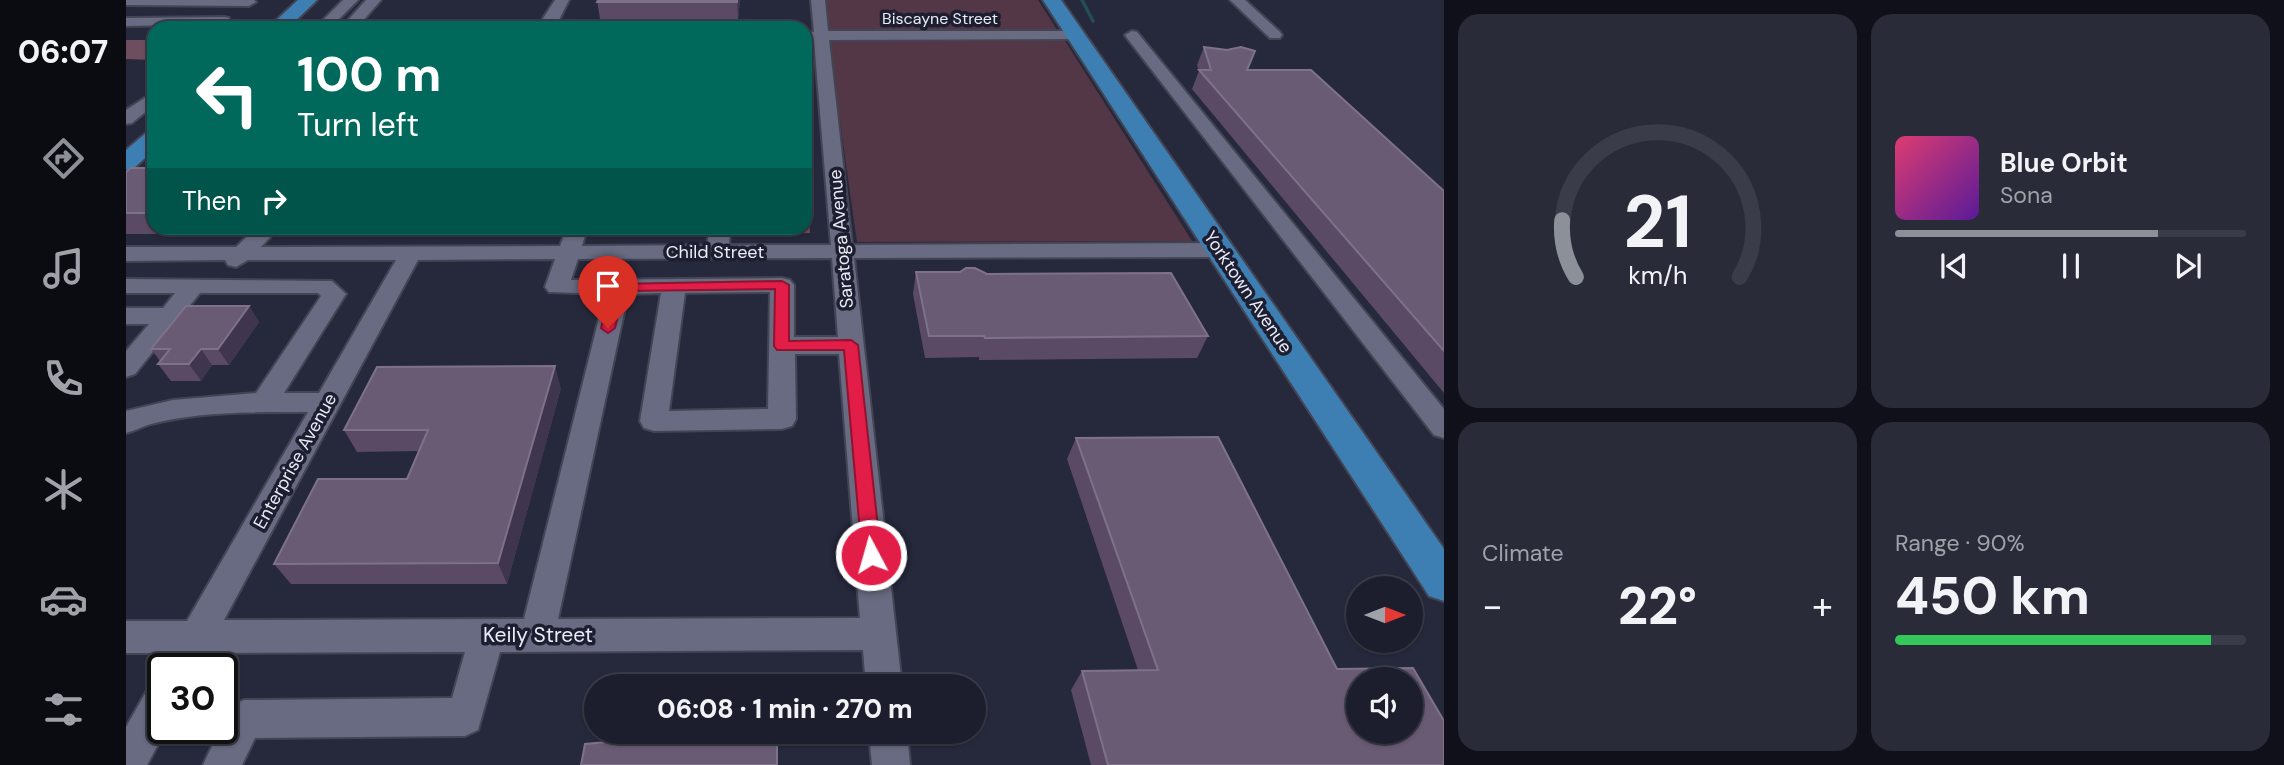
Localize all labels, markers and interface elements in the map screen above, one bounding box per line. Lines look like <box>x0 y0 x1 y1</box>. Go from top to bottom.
street label: Biscayne Street <box>882 8 998 29</box>
text: 06:07 <box>18 31 108 73</box>
text: 100 m <box>297 42 441 106</box>
icon: left <box>182 49 273 140</box>
text: Turn left <box>297 104 419 146</box>
icon: directions <box>39 134 88 183</box>
text: Blue Orbit <box>2000 146 2128 180</box>
street label: Saratoga Avenue <box>823 169 859 309</box>
text: 21 <box>1623 175 1692 270</box>
text: Sona <box>2000 180 2053 210</box>
icon: right <box>255 182 293 220</box>
text: Then <box>182 184 241 218</box>
street label: Yorktown Avenue <box>1198 226 1298 358</box>
street label: Child Street <box>666 240 764 264</box>
icon: music <box>39 244 88 293</box>
icon: previous <box>1935 247 1973 285</box>
icon: pause <box>2052 247 2090 285</box>
icon: next <box>2169 247 2207 285</box>
pin <box>578 256 638 328</box>
text: km/h <box>1628 259 1687 292</box>
icon: arrive <box>589 267 627 305</box>
icon: phone <box>39 354 88 403</box>
street label: Enterprise Avenue <box>248 389 342 533</box>
icon: climate <box>39 465 88 514</box>
position arrow <box>834 518 908 592</box>
text: Range · 90% <box>1895 528 2025 558</box>
text: Climate <box>1482 538 1564 568</box>
text: 450 km <box>1895 562 2090 630</box>
text: 22° <box>1618 572 1697 640</box>
icon: car <box>39 575 88 624</box>
north arrow <box>1346 576 1423 653</box>
map controls <box>1346 576 1423 744</box>
text: − <box>1482 581 1503 631</box>
text: + <box>1812 581 1833 631</box>
street label: Keily Street <box>483 621 593 649</box>
speed limit sign: 30 <box>147 653 238 744</box>
button: sound <box>1346 667 1423 744</box>
icon: filters <box>39 685 88 734</box>
text: 06:08 · 1 min · 270 m <box>657 692 913 726</box>

